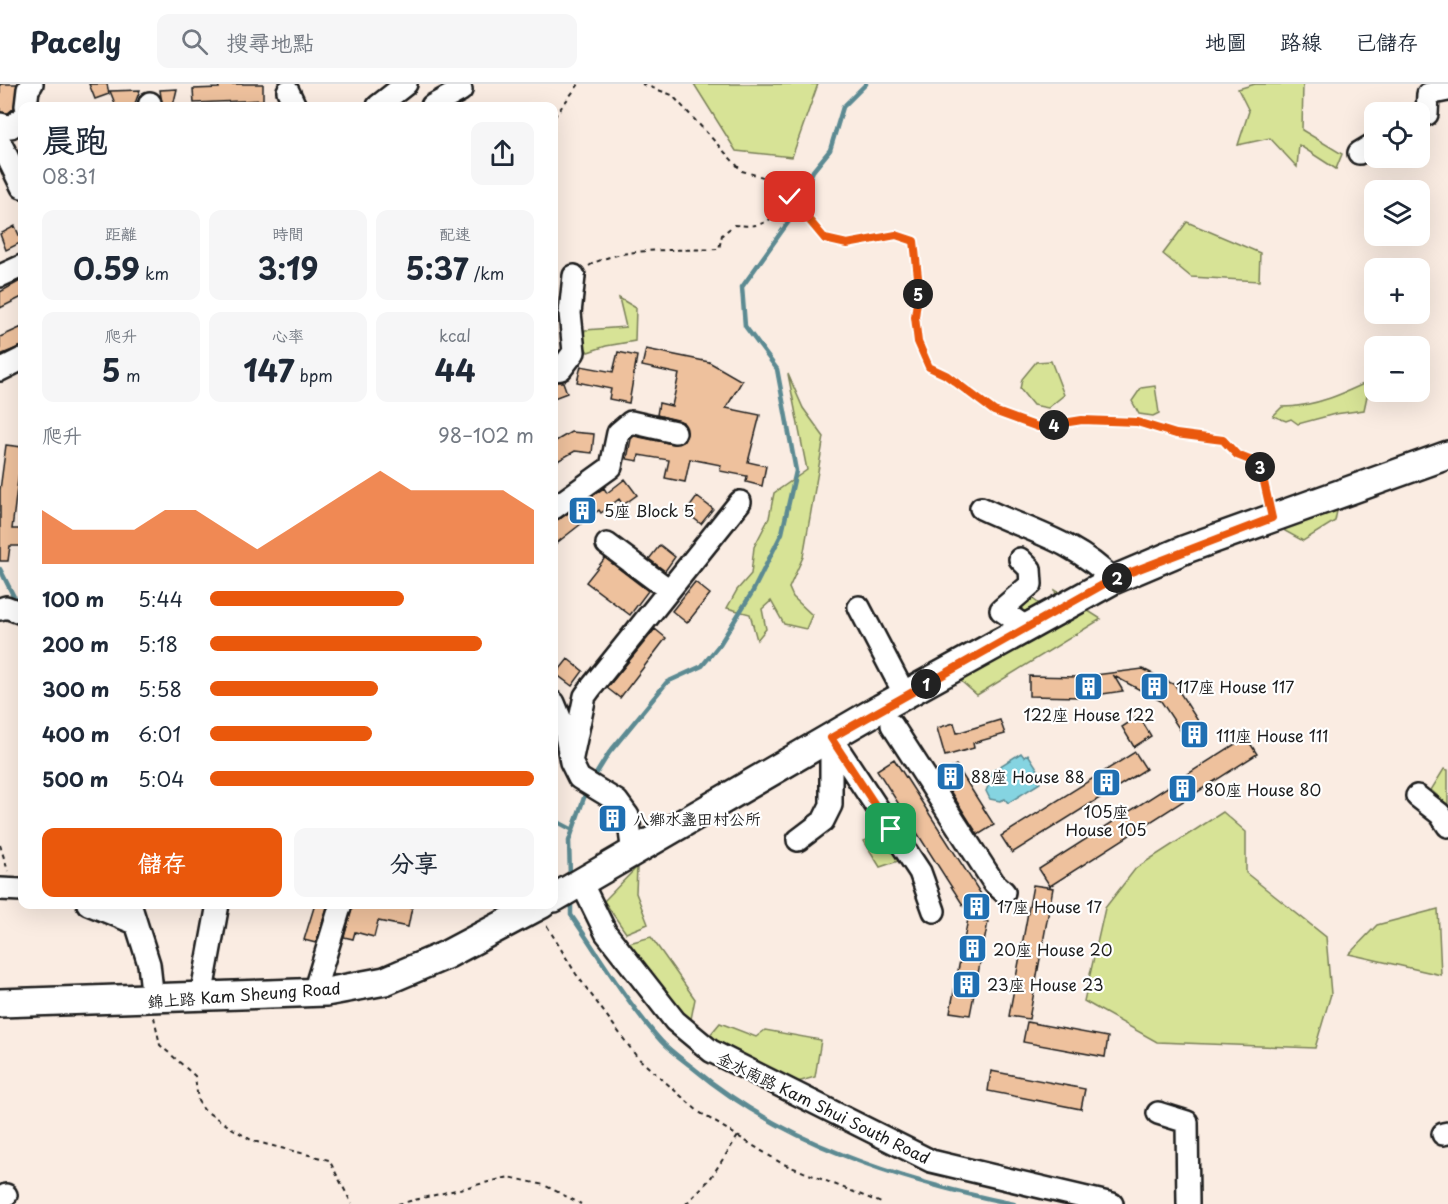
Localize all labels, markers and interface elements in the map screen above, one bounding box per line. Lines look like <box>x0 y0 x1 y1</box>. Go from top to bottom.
search box <box>157 14 577 68</box>
text: Pacely <box>30 20 121 63</box>
icon: search <box>178 25 211 58</box>
text: 搜尋地點 <box>226 25 314 58</box>
text: 地圖 <box>1205 25 1247 57</box>
text: 路線 <box>1280 25 1322 57</box>
text: 已儲存 <box>1355 25 1418 57</box>
map controls <box>1364 102 1430 402</box>
button: locate <box>1364 102 1430 168</box>
text: 晨跑 <box>42 113 108 163</box>
button: share <box>471 122 534 185</box>
text: 08:31 <box>42 161 96 191</box>
pin <box>764 171 815 222</box>
icon: check <box>773 180 806 213</box>
button: layers <box>1364 180 1430 246</box>
text: 距離 <box>105 221 137 245</box>
text: 時間 <box>272 221 304 245</box>
text: 配速 <box>439 221 471 245</box>
text: 0.59 <box>73 245 140 290</box>
text: 3:19 <box>258 245 318 290</box>
text: 5:37 <box>406 245 469 290</box>
button: + <box>1364 258 1430 324</box>
text: km <box>140 261 169 285</box>
text: /km <box>469 261 504 285</box>
pin: 5 <box>903 279 933 309</box>
text: 5 <box>913 282 923 306</box>
text: 爬升 <box>105 323 137 347</box>
text: 心率 <box>272 323 304 347</box>
text: kcal <box>439 323 471 347</box>
button: − <box>1364 336 1430 402</box>
text: 5 <box>102 347 121 392</box>
text: 147 <box>243 347 294 392</box>
text: 44 <box>434 347 476 392</box>
text: m <box>121 363 140 387</box>
text: bpm <box>294 363 333 387</box>
pin: 4 <box>1039 410 1069 440</box>
text: 4 <box>1049 413 1059 437</box>
text: 爬升 <box>42 420 82 450</box>
text: 98–102 m <box>438 420 534 450</box>
pin: 3 <box>1245 452 1275 482</box>
text: 3 <box>1255 455 1265 479</box>
building icon: 5座 Block 5 <box>567 494 599 526</box>
place label: 5座 Block 5 <box>604 498 694 522</box>
pin: 2 <box>1102 563 1132 593</box>
text: 2 <box>1111 566 1123 590</box>
text: 100 m <box>42 584 104 614</box>
text: 5:44 <box>138 584 183 614</box>
text: 200 m <box>42 629 109 659</box>
text: 5:18 <box>138 629 178 659</box>
pin: 1 <box>911 669 941 699</box>
building icon: 122座 House 122 <box>1073 670 1105 702</box>
building icon: 117座 House 117 <box>1139 670 1171 702</box>
text: 1 <box>922 672 930 696</box>
text: 300 m <box>42 674 110 704</box>
text: 5:58 <box>138 674 182 704</box>
place label: 117座 House 117 <box>1176 674 1294 698</box>
place label: 122座 House 122 <box>1023 702 1155 726</box>
text: 400 m <box>42 719 110 749</box>
text: 6:01 <box>138 719 181 749</box>
building icon: 111座 House 111 <box>1179 719 1211 751</box>
place label: 111座 House 111 <box>1216 723 1328 747</box>
building icon: 88座 House 88 <box>934 760 966 792</box>
text: 500 m <box>42 764 109 794</box>
text: 5:04 <box>138 764 184 794</box>
place label: 88座 House 88 <box>971 764 1085 788</box>
building icon: 105座 House 105 <box>1090 767 1122 799</box>
building icon: 80座 House 80 <box>1167 773 1199 805</box>
place label: 80座 House 80 <box>1204 777 1321 801</box>
place label: 105座 House 105 <box>1065 799 1147 841</box>
building icon: 八鄉水盞田村公所 <box>596 802 628 834</box>
pin <box>865 803 916 854</box>
place label: 八鄉水盞田村公所 <box>633 806 761 830</box>
icon: arrive <box>874 812 907 845</box>
button: 儲存 <box>42 828 282 897</box>
button: 分享 <box>294 828 534 897</box>
building icon: 17座 House 17 <box>960 890 992 922</box>
place label: 17座 House 17 <box>997 894 1102 918</box>
building icon: 20座 House 20 <box>956 933 988 965</box>
place label: 20座 House 20 <box>993 937 1112 961</box>
building icon: 23座 House 23 <box>950 968 982 1000</box>
place label: 23座 House 23 <box>987 972 1104 996</box>
street label: 錦上路 Kam Sheung Road <box>147 975 341 1013</box>
street label: 金水南路 Kam Shui South Road <box>714 1045 934 1169</box>

